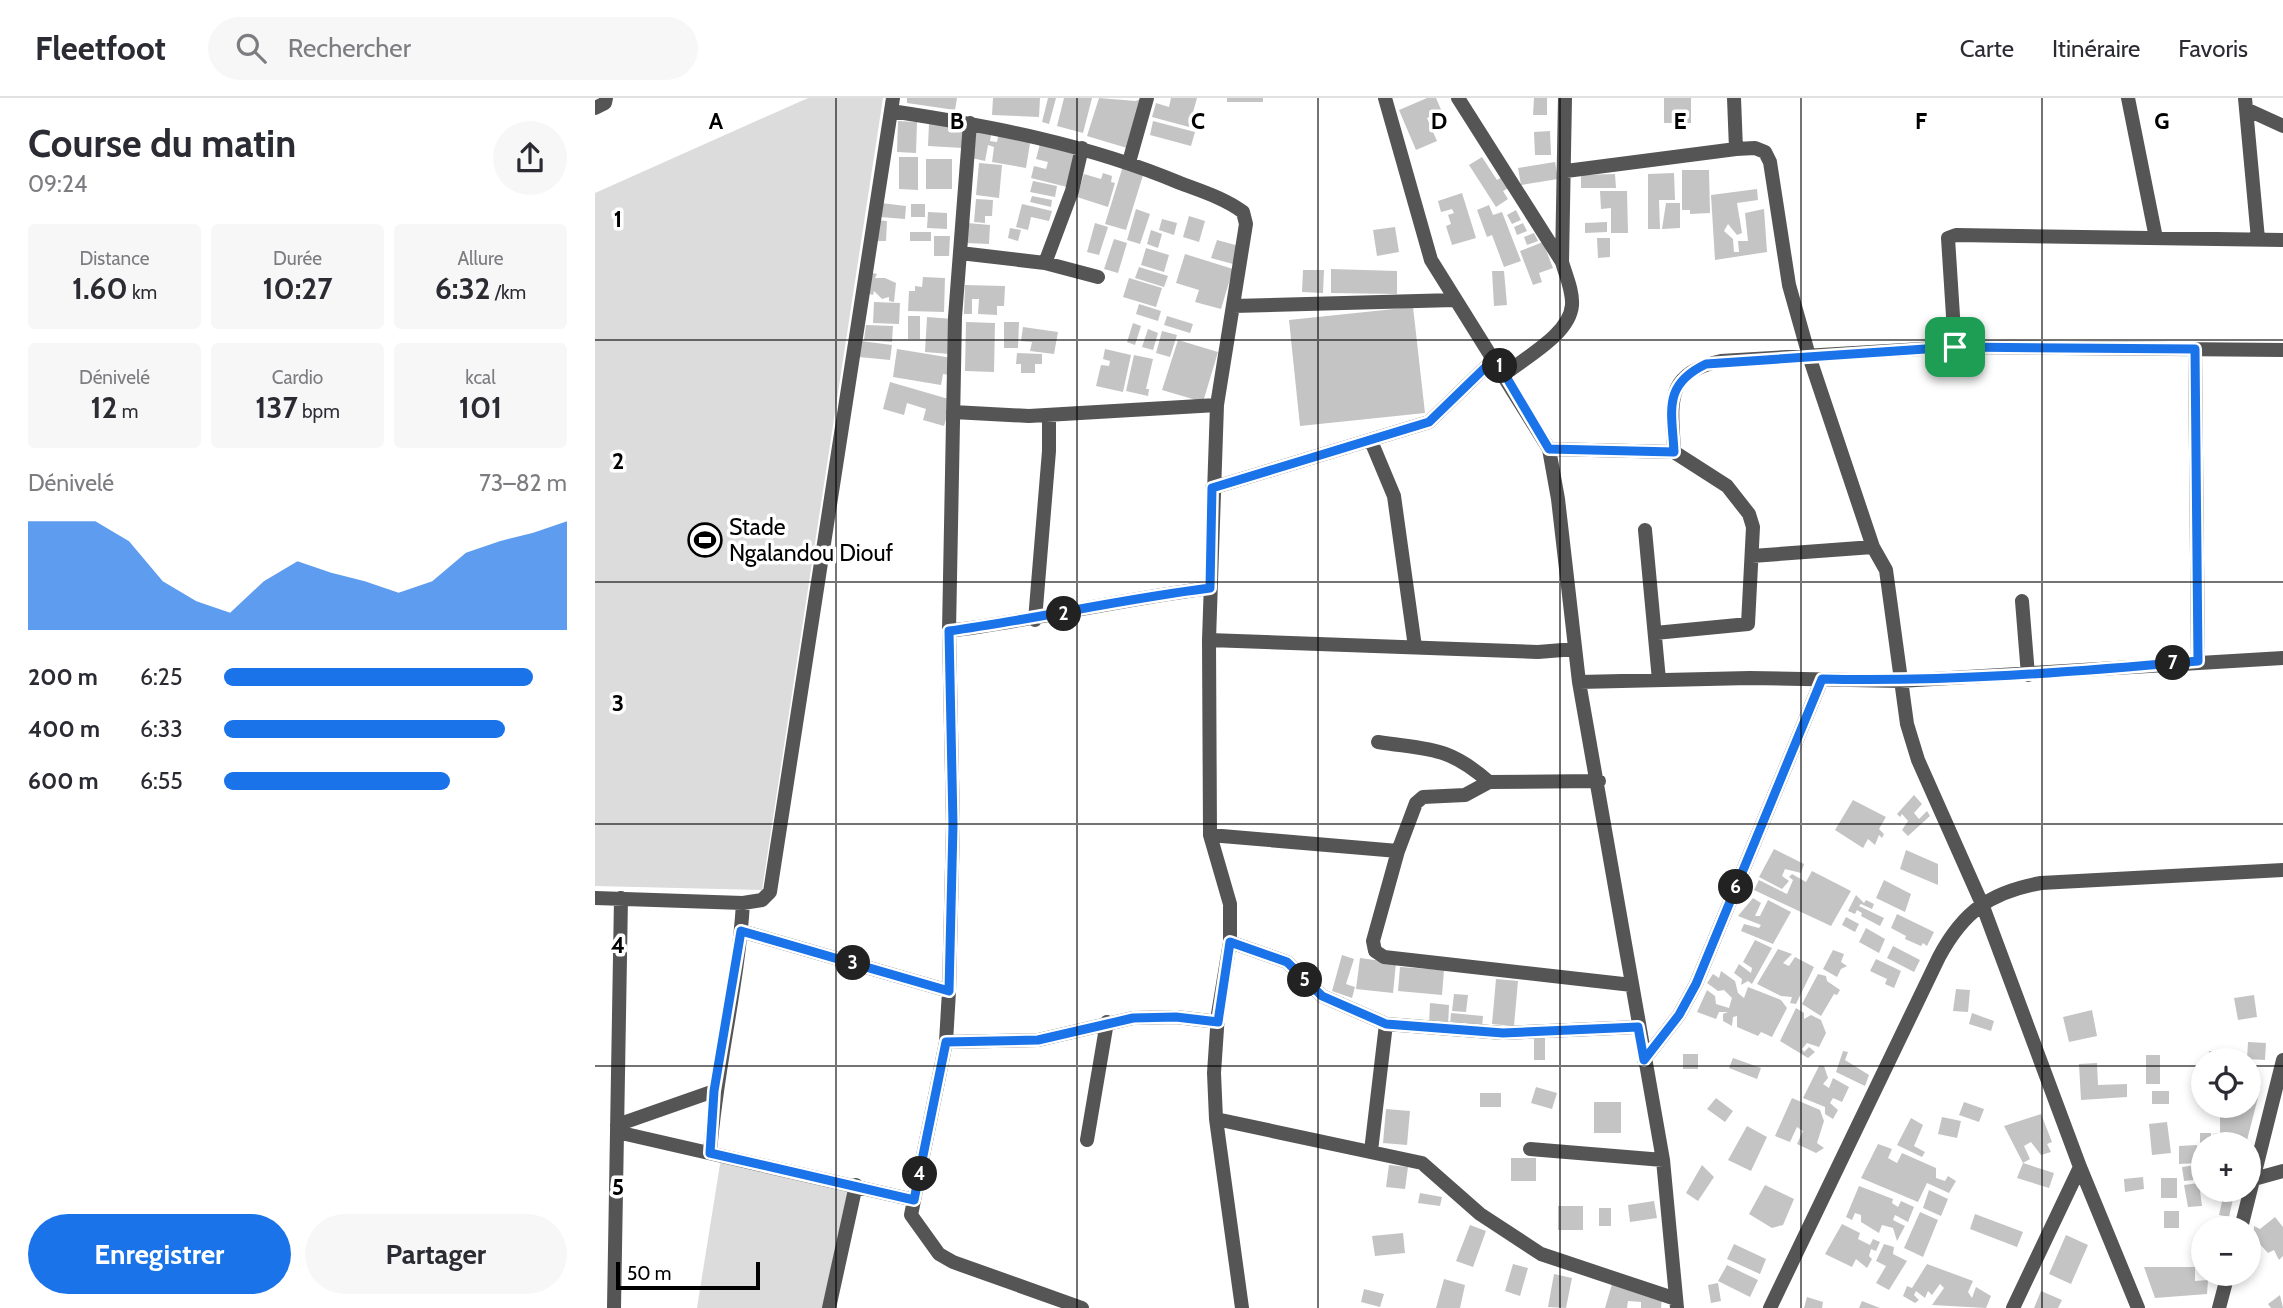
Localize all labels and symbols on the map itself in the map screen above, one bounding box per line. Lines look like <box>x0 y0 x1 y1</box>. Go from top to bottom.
text: A <box>709 107 724 135</box>
text: B <box>950 107 964 135</box>
text: C <box>1191 107 1205 135</box>
text: D <box>1431 107 1447 135</box>
text: E <box>1673 107 1687 135</box>
text: F <box>1915 107 1927 135</box>
text: G <box>2154 107 2170 135</box>
text: 1 <box>614 205 622 233</box>
pin <box>1925 317 1985 377</box>
pin: 1 <box>1483 348 1517 384</box>
text: 2 <box>612 447 624 475</box>
place label: Stade Ngalandou Diouf <box>729 513 893 567</box>
sports icon: Stade Ngalandou Diouf <box>686 521 724 559</box>
pin: 2 <box>1047 596 1081 632</box>
pin: 7 <box>2155 646 2191 680</box>
text: 3 <box>612 689 624 717</box>
pin: 6 <box>1719 870 1753 904</box>
text: 4 <box>611 931 625 959</box>
pin: 3 <box>835 946 871 980</box>
pin: 5 <box>1287 962 1323 998</box>
pin: 4 <box>903 1156 937 1192</box>
text: 5 <box>612 1173 624 1201</box>
scale bar <box>616 1259 759 1291</box>

